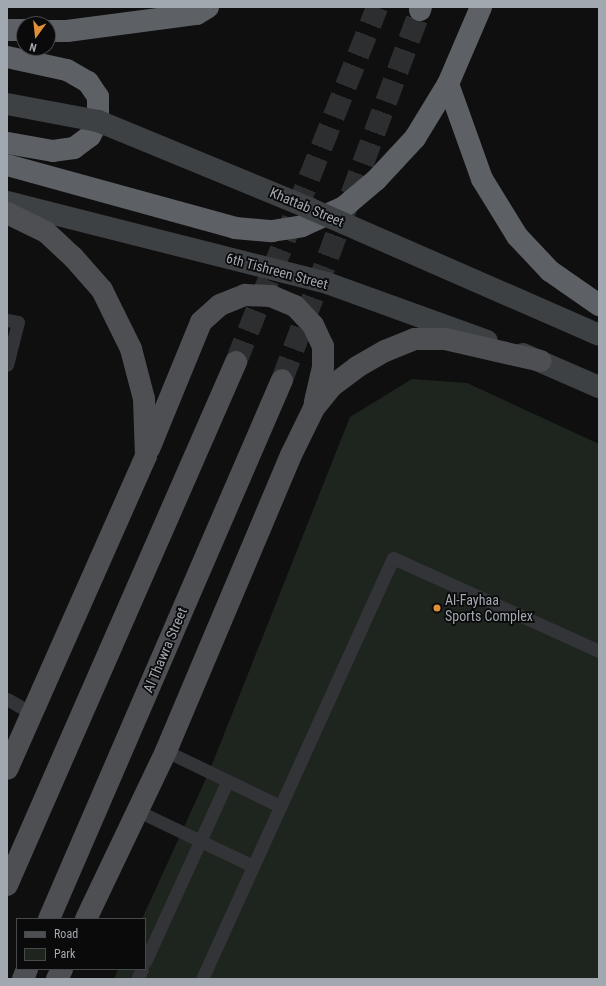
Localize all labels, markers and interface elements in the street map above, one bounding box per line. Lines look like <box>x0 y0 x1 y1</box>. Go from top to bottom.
north arrow <box>16 16 56 56</box>
text: N <box>28 40 38 54</box>
street label: Khattab Street <box>267 184 347 230</box>
street label: 6th Tishreen Street <box>224 249 330 293</box>
place label: Al-Fayhaa Sports Complex <box>445 592 533 624</box>
marker: Al-Fayhaa Sports Complex <box>432 603 442 613</box>
street label: Al Thawra Street <box>139 605 191 695</box>
legend <box>16 918 146 970</box>
text: Road <box>54 927 78 941</box>
text: Park <box>54 947 75 961</box>

